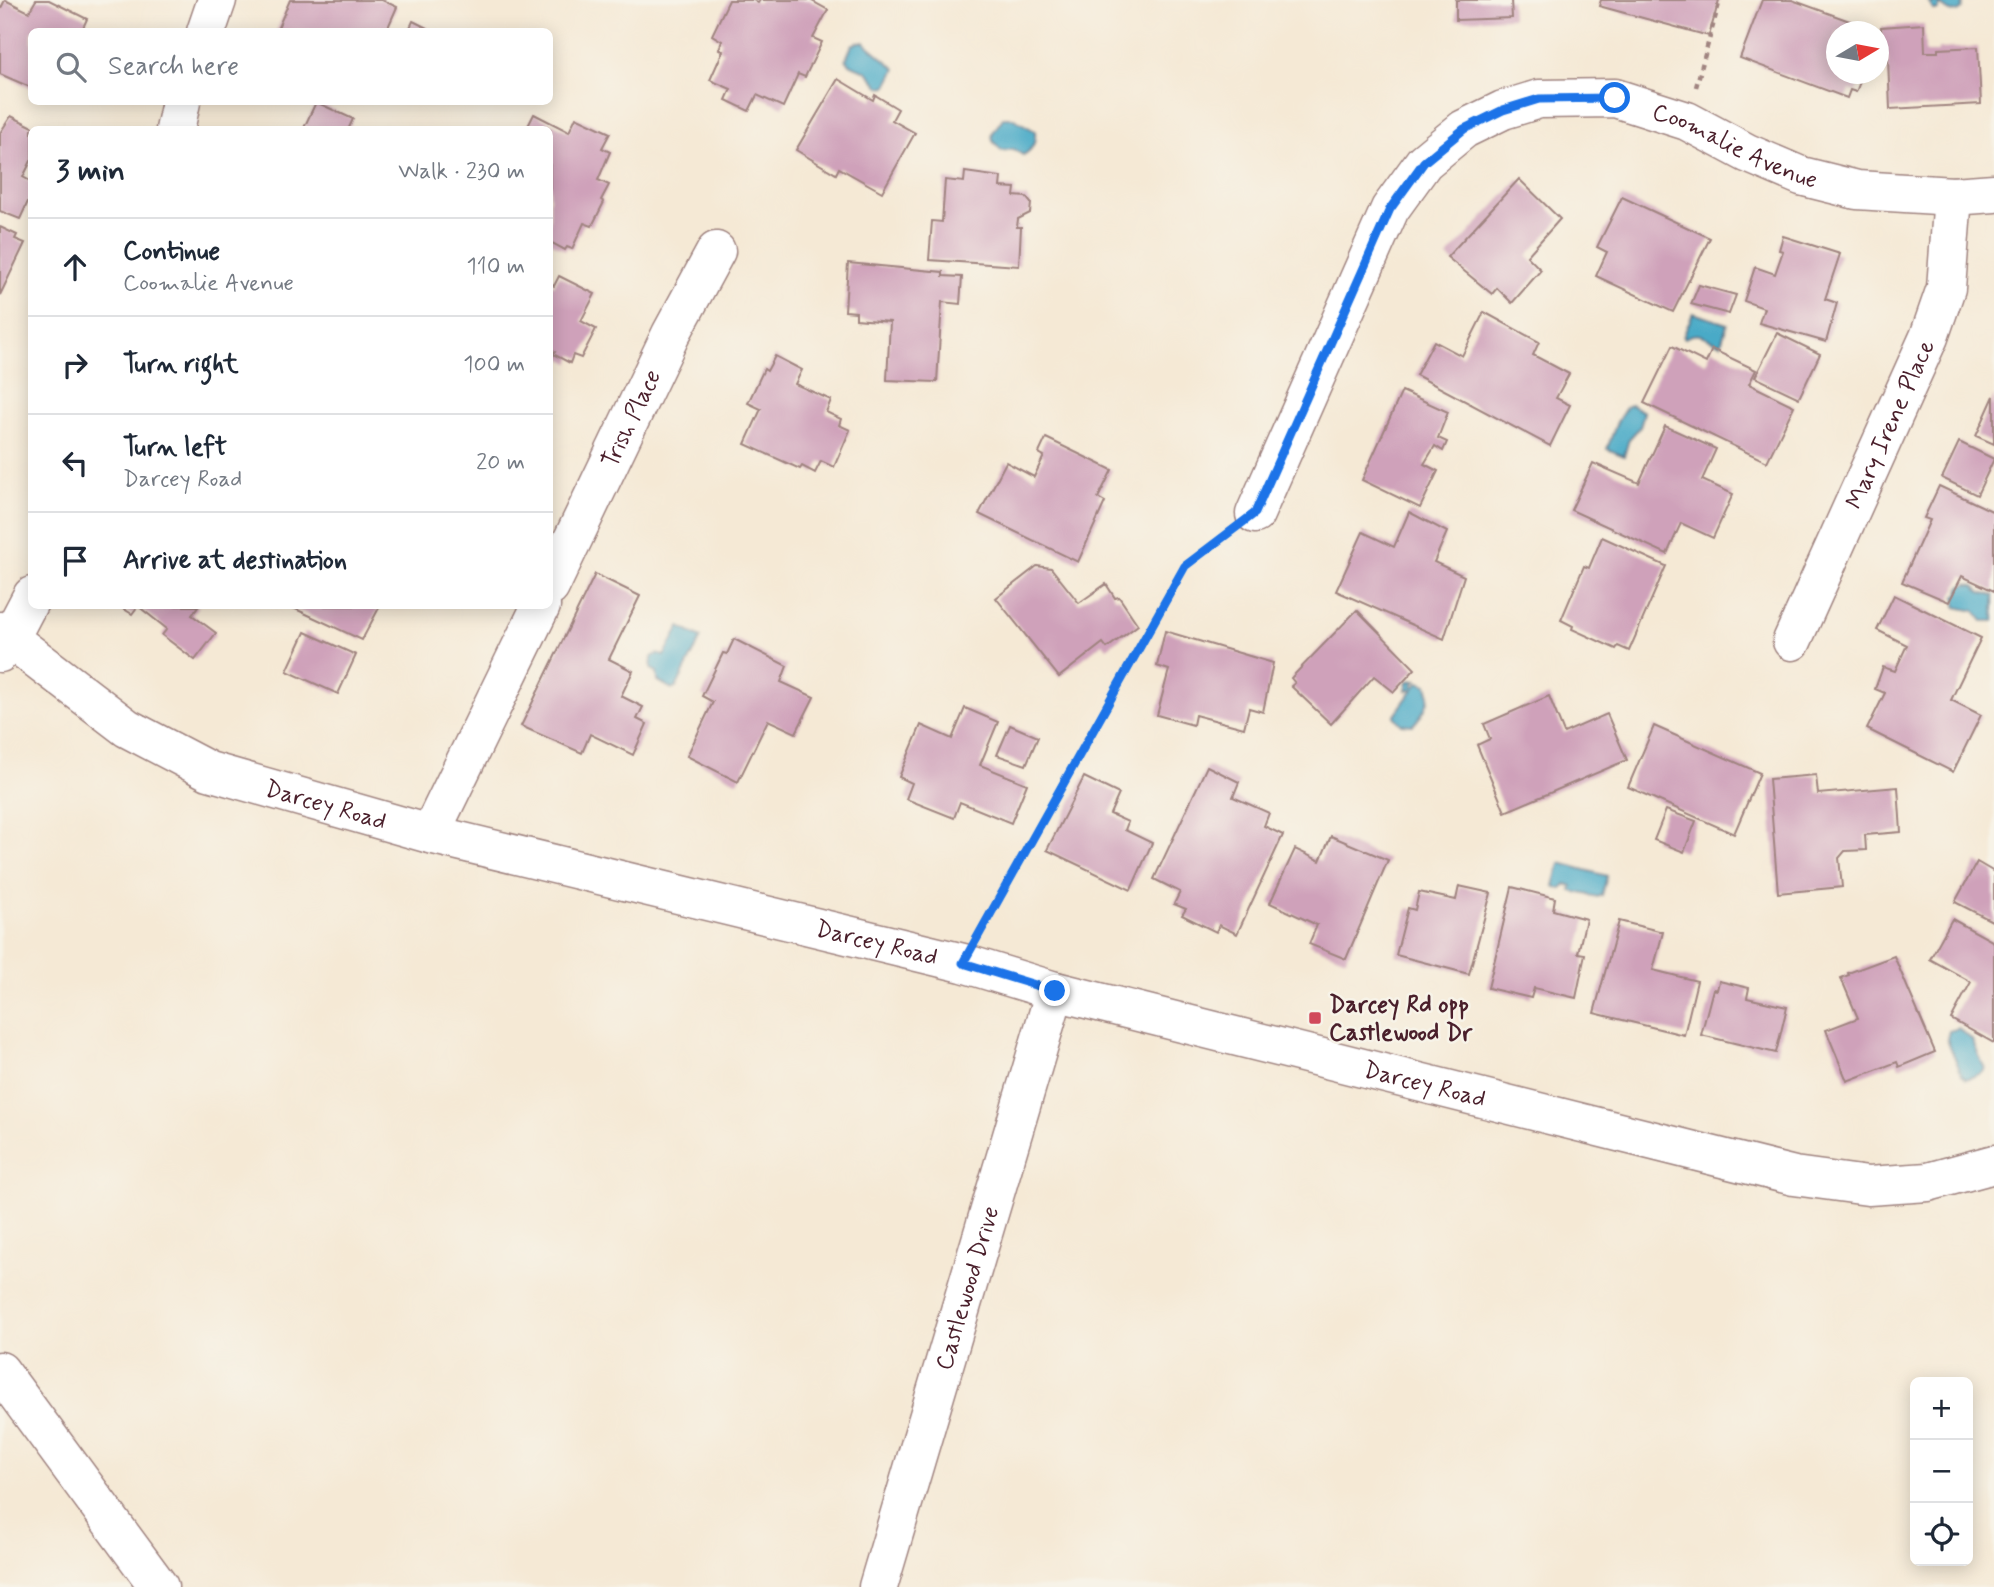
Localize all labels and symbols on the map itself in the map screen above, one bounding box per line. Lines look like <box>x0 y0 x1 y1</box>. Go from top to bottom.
north arrow <box>1826 21 1889 84</box>
route start <box>1599 82 1630 113</box>
street label: Coomalie Avenue <box>1648 97 1820 196</box>
street label: Mary Irene Place <box>1840 335 1943 514</box>
street label: Trish Place <box>595 365 669 473</box>
street label: Darcey Road <box>261 774 390 838</box>
street label: Darcey Road <box>812 914 941 973</box>
route end <box>1039 975 1070 1006</box>
place label: Darcey Rd opp Castlewood Dr <box>1329 990 1473 1049</box>
marker: Darcey Rd opp Castlewood Dr <box>1307 1010 1323 1026</box>
street label: Darcey Road <box>1360 1055 1489 1115</box>
street label: Castlewood Drive <box>929 1203 1007 1374</box>

